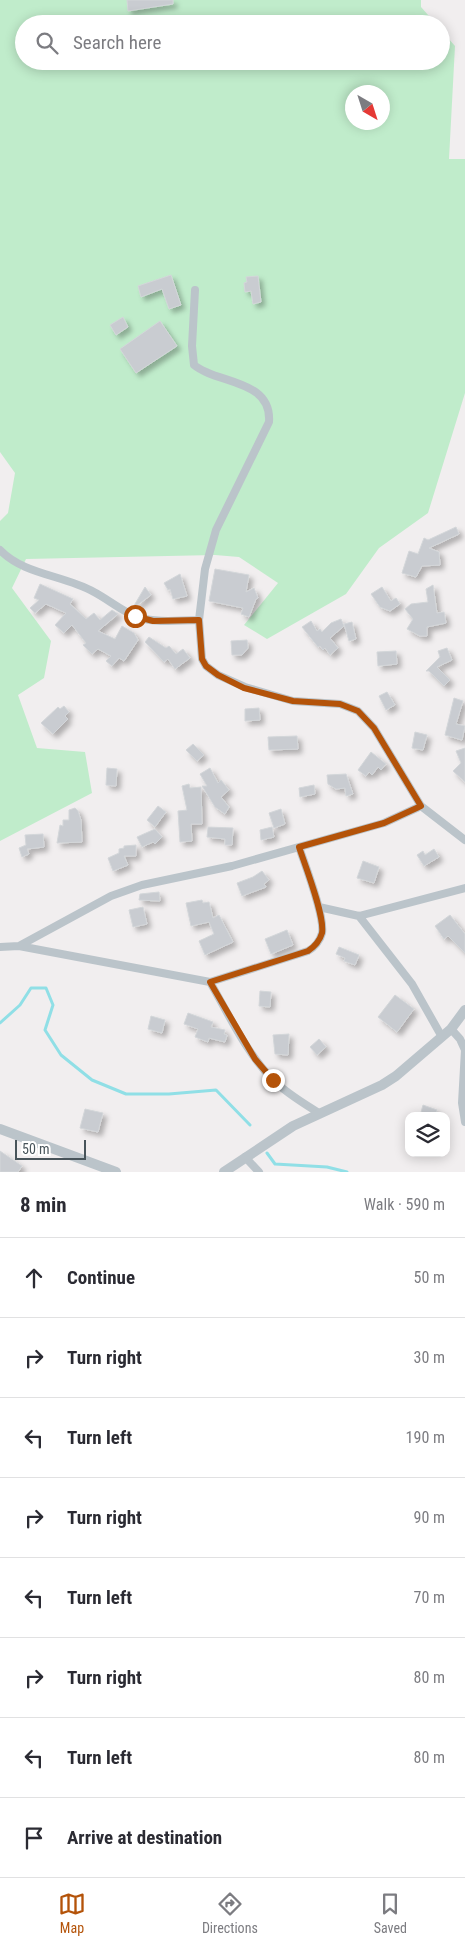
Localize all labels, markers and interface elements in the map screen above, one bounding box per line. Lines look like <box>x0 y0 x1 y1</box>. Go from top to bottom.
search box <box>15 15 450 70</box>
icon: search <box>33 29 61 57</box>
text: Search here <box>73 31 161 54</box>
north arrow <box>345 85 390 130</box>
route start <box>124 605 147 628</box>
route end <box>262 1069 285 1092</box>
map controls <box>405 1112 450 1157</box>
button: layers <box>405 1112 450 1157</box>
scale bar <box>15 1137 86 1160</box>
text: 50 m <box>22 1141 50 1157</box>
text: 8 min <box>20 1193 67 1217</box>
text: Walk · 590 m <box>364 1195 445 1214</box>
icon: ahead <box>20 1264 48 1292</box>
text: Continue <box>67 1266 135 1289</box>
text: 50 m <box>413 1268 445 1287</box>
icon: right <box>20 1344 48 1372</box>
text: Turn right <box>67 1346 142 1369</box>
text: 30 m <box>413 1348 445 1367</box>
icon: left <box>20 1424 48 1452</box>
text: Turn left <box>67 1426 132 1449</box>
text: 190 m <box>406 1428 445 1447</box>
icon: right <box>20 1504 48 1532</box>
text: Turn right <box>67 1506 142 1529</box>
text: 90 m <box>413 1508 445 1527</box>
icon: left <box>20 1584 48 1612</box>
text: Turn left <box>67 1586 132 1609</box>
text: 70 m <box>413 1588 445 1607</box>
icon: right <box>20 1664 48 1692</box>
text: Turn right <box>67 1666 142 1689</box>
text: 80 m <box>413 1668 445 1687</box>
icon: left <box>20 1744 48 1772</box>
text: Turn left <box>67 1746 132 1769</box>
text: 80 m <box>413 1748 445 1767</box>
icon: arrive <box>20 1824 48 1852</box>
text: Arrive at destination <box>67 1826 222 1849</box>
tab: Map <box>58 1890 86 1936</box>
tab: Directions <box>202 1890 258 1936</box>
tab: Saved <box>374 1890 407 1936</box>

